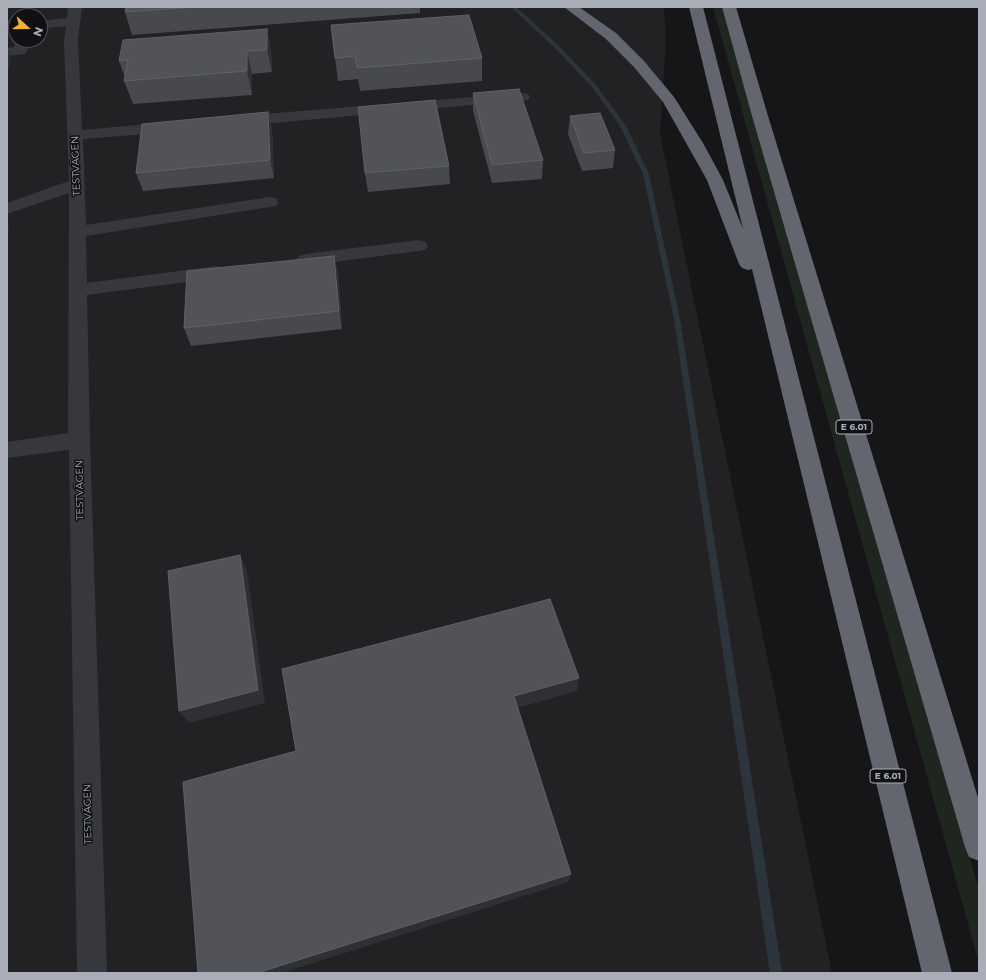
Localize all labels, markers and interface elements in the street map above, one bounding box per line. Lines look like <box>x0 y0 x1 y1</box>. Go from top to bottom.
north arrow <box>8 8 48 48</box>
text: N <box>30 25 46 39</box>
street label: TESTVÄGEN <box>69 136 83 196</box>
road number: E 6.01 <box>836 420 872 434</box>
street label: TESTVÄGEN <box>73 460 87 520</box>
road number: E 6.01 <box>870 769 906 783</box>
street label: TESTVÄGEN <box>81 784 95 844</box>

